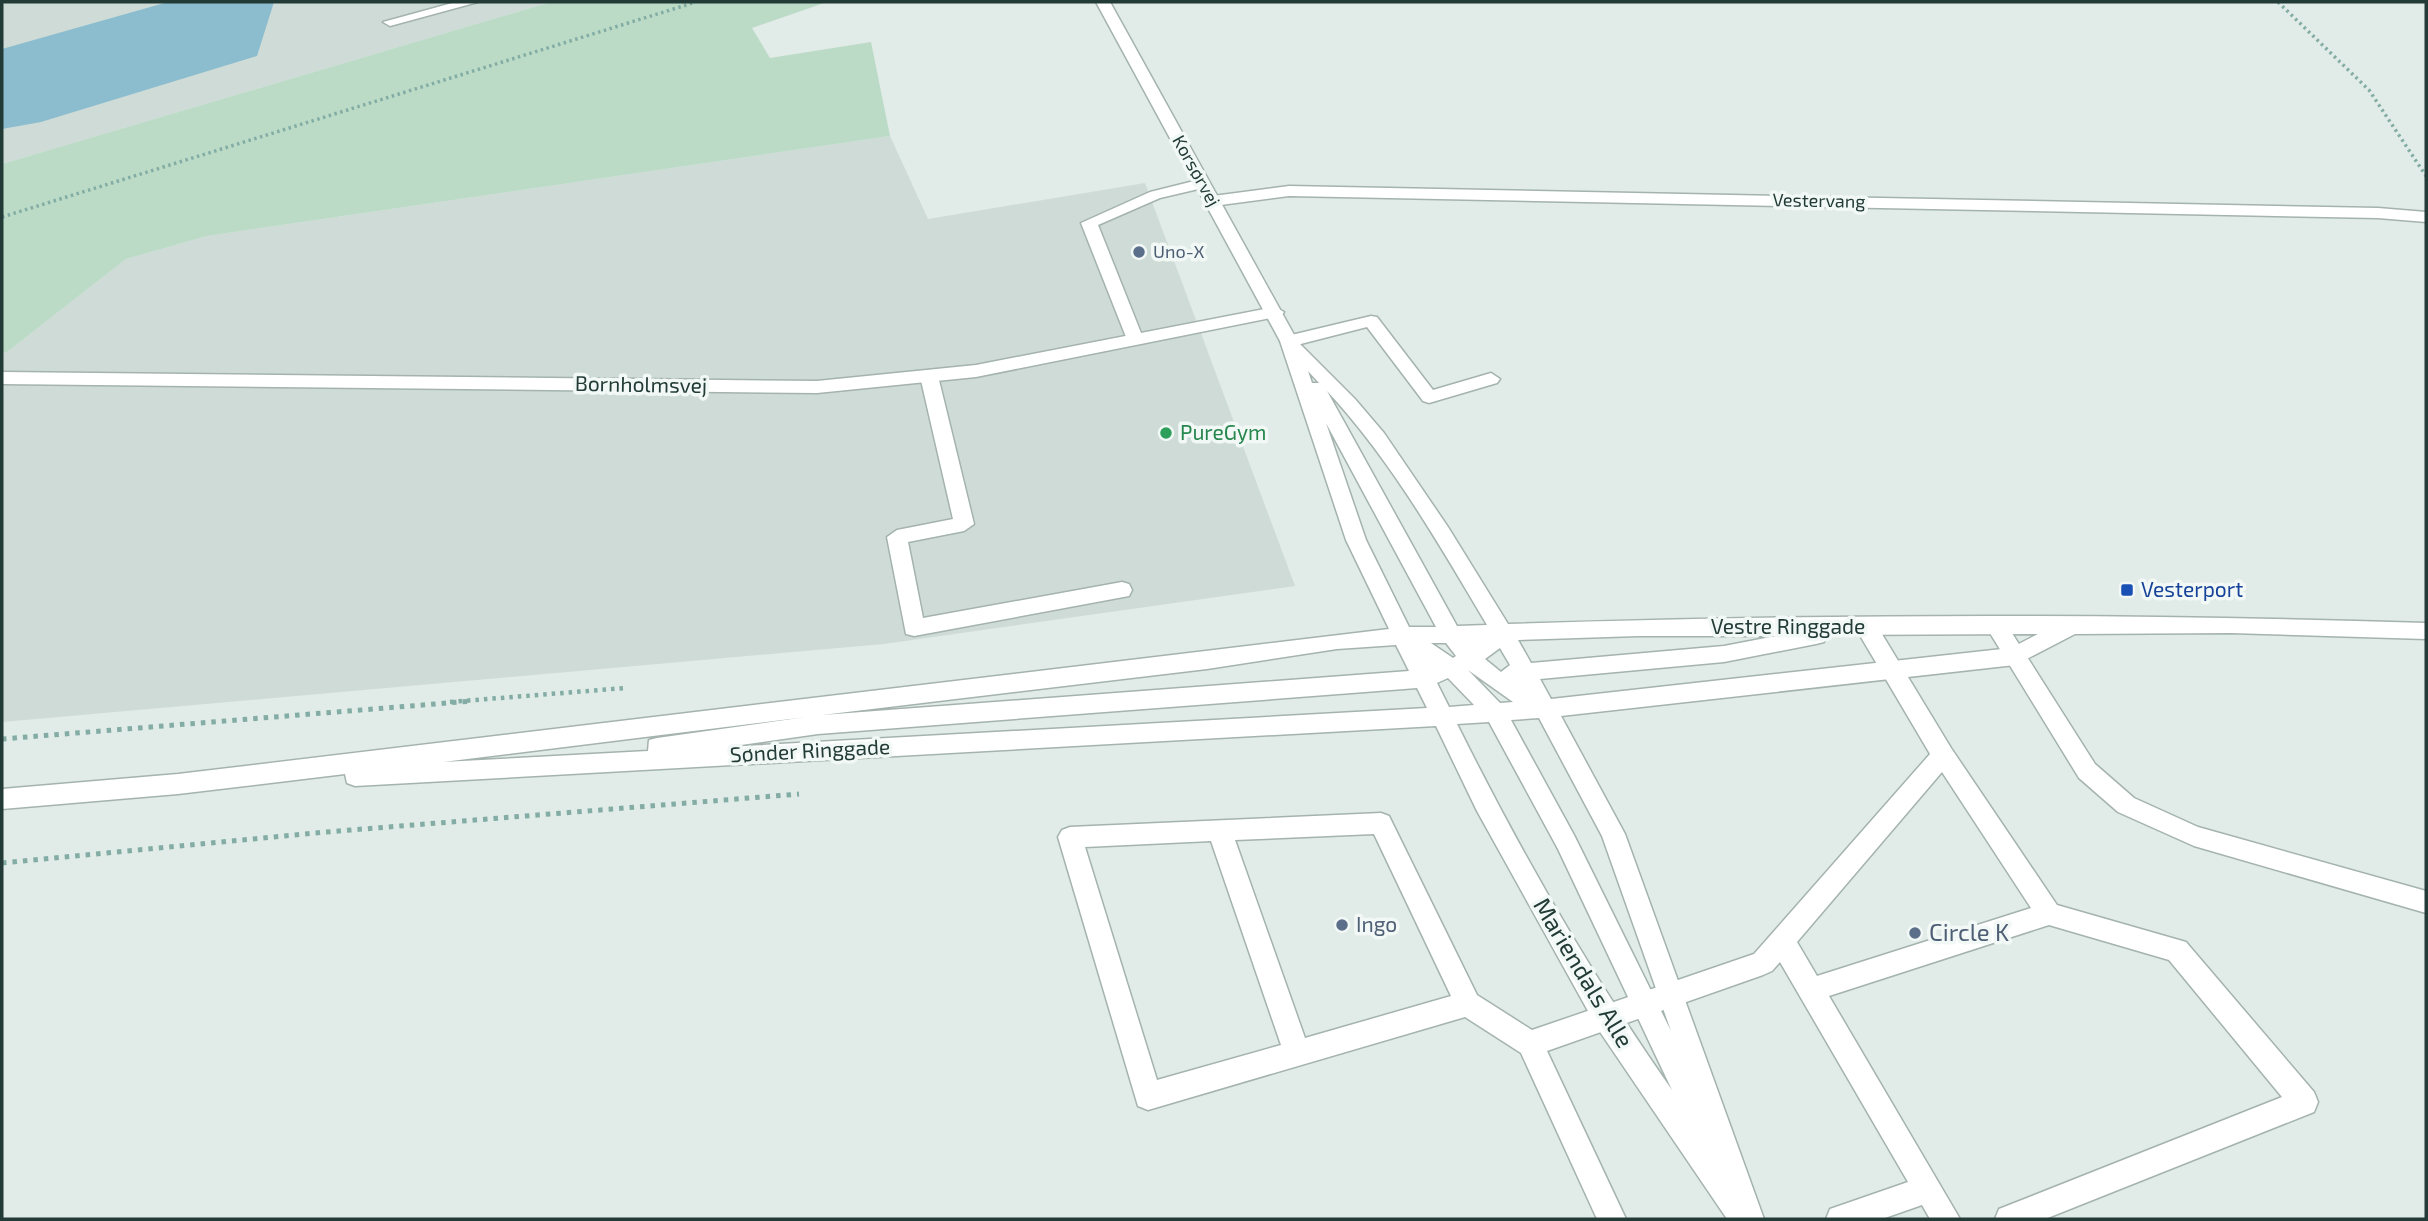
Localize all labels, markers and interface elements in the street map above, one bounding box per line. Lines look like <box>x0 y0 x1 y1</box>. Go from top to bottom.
street label: Korsørvej <box>1168 131 1225 210</box>
street label: Vestervang <box>1772 188 1866 212</box>
place label: Uno-X <box>1153 240 1204 262</box>
marker: Uno-X <box>1131 244 1147 260</box>
street label: Bornholmsvej <box>575 370 707 398</box>
place label: PureGym <box>1180 419 1266 444</box>
marker: PureGym <box>1158 425 1174 441</box>
place label: Vesterport <box>2141 576 2243 601</box>
marker: Vesterport <box>2119 582 2135 598</box>
street label: Vestre Ringgade <box>1711 613 1865 638</box>
street label: Sønder Ringgade <box>729 733 891 766</box>
street label: Mariendals Alle <box>1528 892 1640 1052</box>
place label: Ingo <box>1356 911 1397 936</box>
marker: Ingo <box>1334 917 1350 933</box>
place label: Circle K <box>1929 917 2009 946</box>
marker: Circle K <box>1907 925 1923 941</box>

